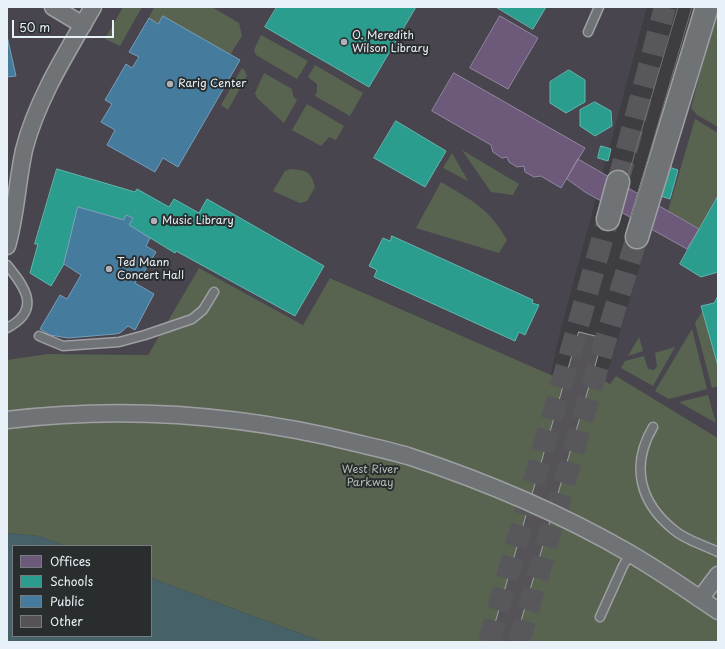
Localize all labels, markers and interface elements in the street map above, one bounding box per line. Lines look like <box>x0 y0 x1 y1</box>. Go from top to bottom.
scale bar <box>14 12 116 38</box>
text: 50 m <box>19 18 50 36</box>
place label: O. Meredith Wilson Library <box>352 29 429 55</box>
marker: O. Meredith Wilson Library <box>339 37 349 47</box>
place label: Rarig Center <box>178 77 246 91</box>
marker: Rarig Center <box>165 79 175 89</box>
place label: Music Library <box>162 214 234 228</box>
marker: Music Library <box>149 216 159 226</box>
place label: Ted Mann Concert Hall <box>117 256 184 282</box>
marker: Ted Mann Concert Hall <box>104 264 114 274</box>
park label: West River Parkway <box>342 463 398 489</box>
legend <box>12 545 152 637</box>
text: Offices <box>50 552 91 570</box>
text: Schools <box>50 572 93 590</box>
text: Public <box>50 592 84 610</box>
text: Other <box>50 612 83 630</box>

